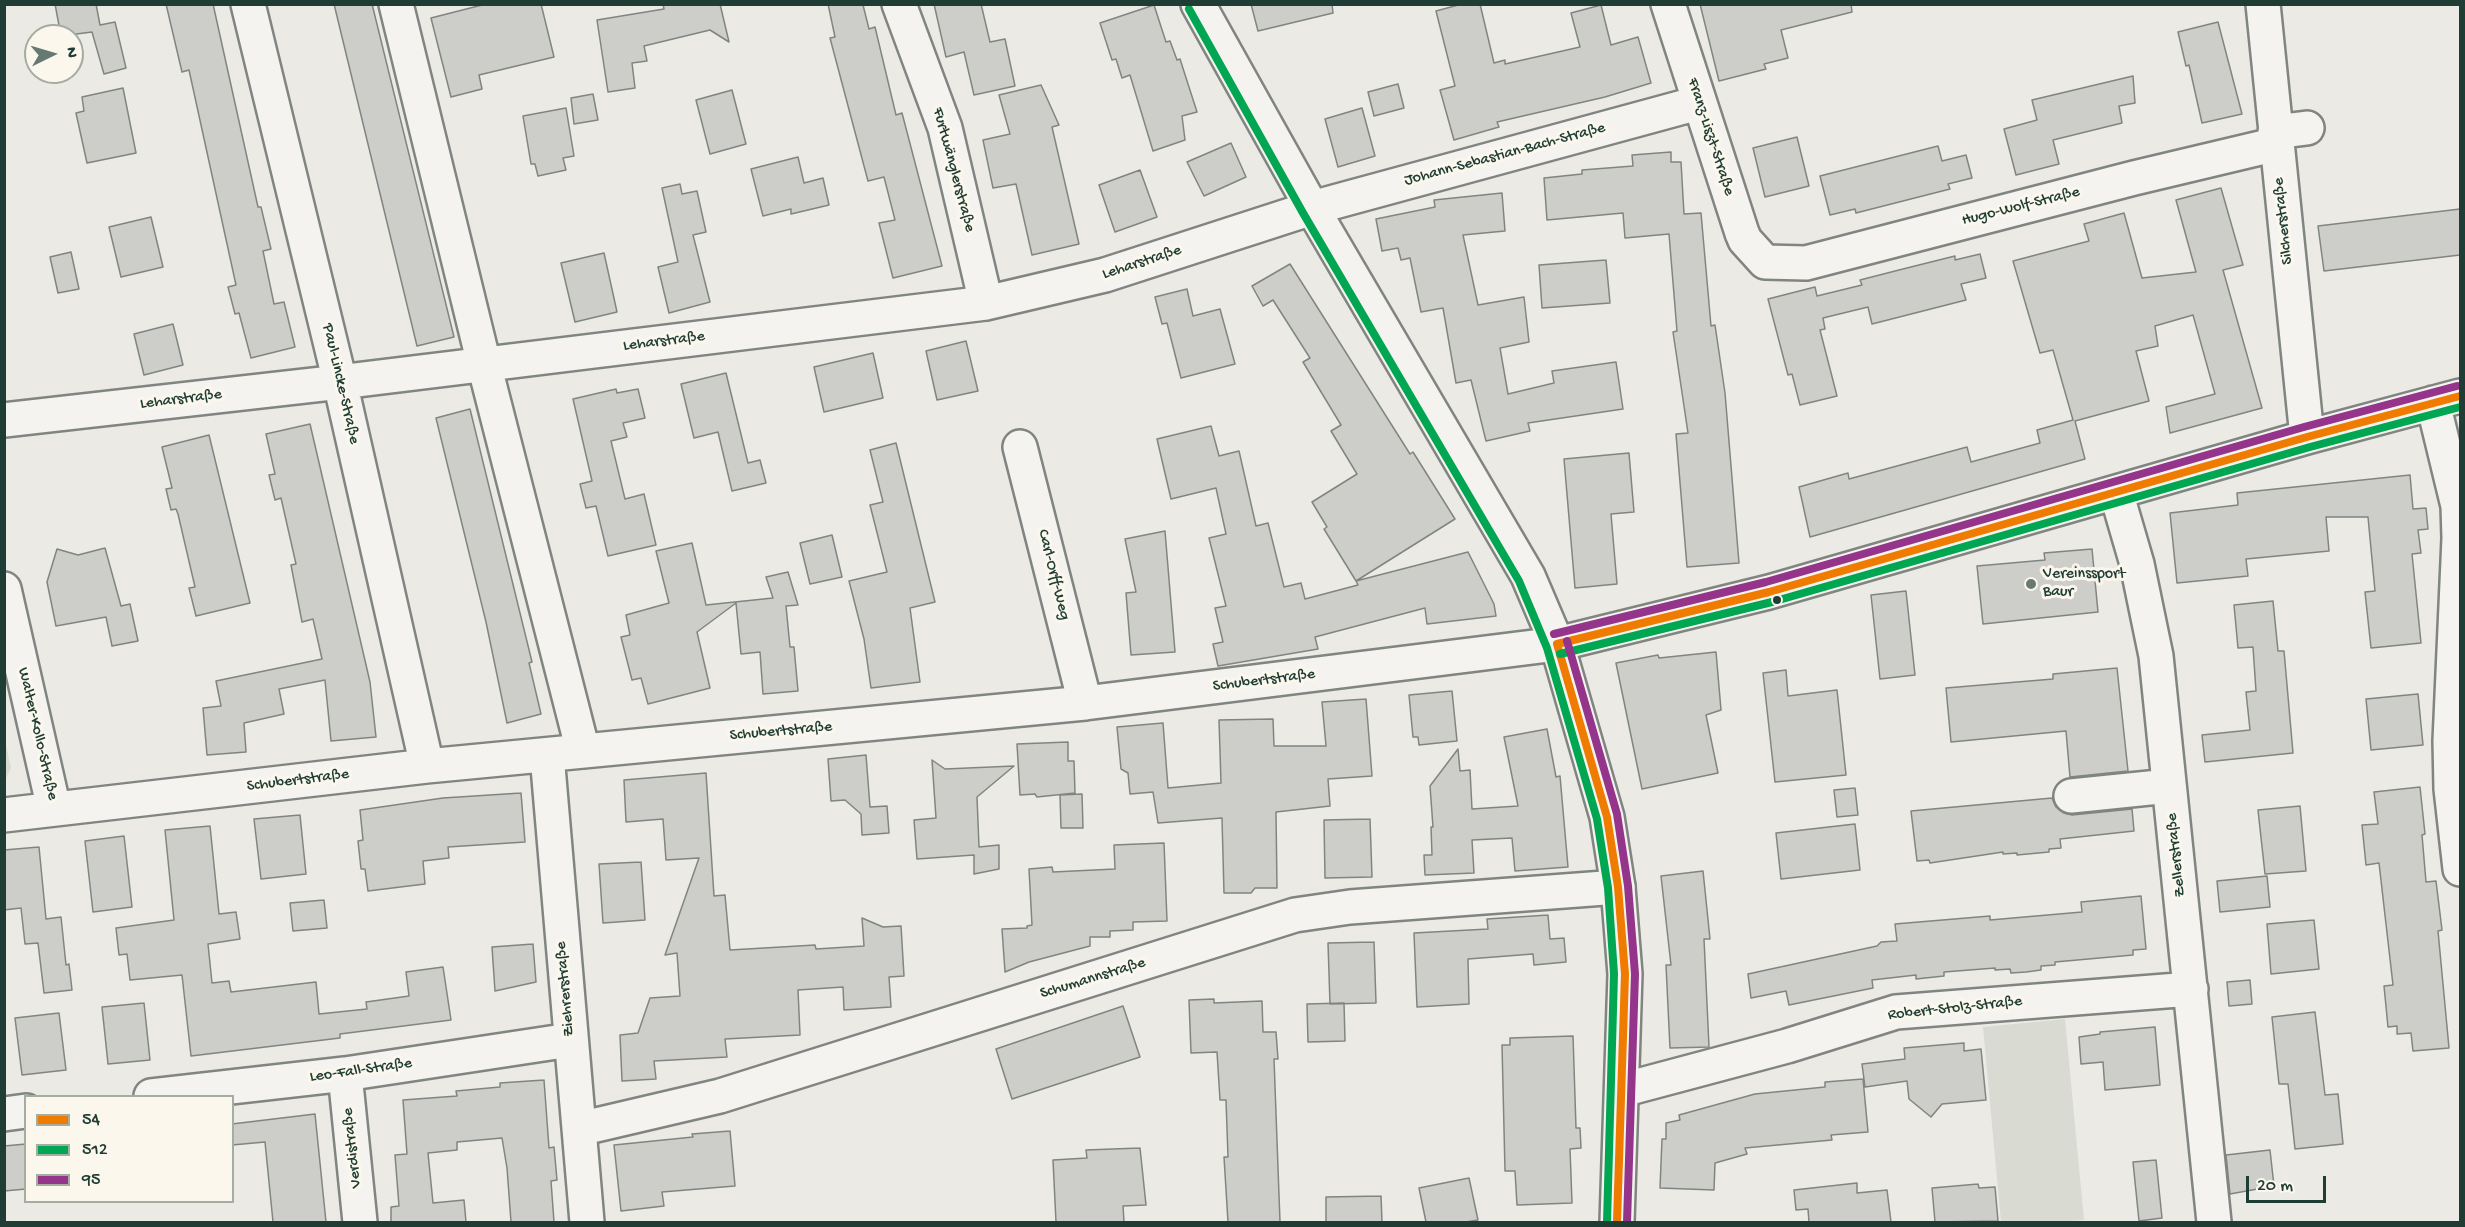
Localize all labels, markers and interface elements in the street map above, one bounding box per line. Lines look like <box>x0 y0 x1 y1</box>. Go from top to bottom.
north arrow <box>24 24 84 84</box>
text: N <box>61 47 80 59</box>
street label: Franz-Liszt-Straße <box>1682 76 1738 198</box>
street label: Furtwänglerstraße <box>927 106 979 234</box>
street label: Johann-Sebastian-Bach-Straße <box>1402 119 1608 191</box>
street label: Silcherstraße <box>2270 177 2298 265</box>
street label: Hugo-Wolf-Straße <box>1960 183 2082 231</box>
street label: Leharstraße <box>1100 241 1184 285</box>
street label: Paul-Lincke-Straße <box>317 322 363 446</box>
street label: Leharstraße <box>622 327 706 357</box>
street label: Leharstraße <box>139 385 223 415</box>
street label: Carl-Orff-Weg <box>1032 528 1074 622</box>
place label: Vereinssport Baur <box>2043 565 2125 603</box>
marker: Vereinssport Baur <box>2024 577 2038 591</box>
unlabelled marker <box>1771 594 1783 606</box>
street label: Schubertstraße <box>1212 665 1316 697</box>
street label: Walter-Kollo-Straße <box>12 666 62 802</box>
street label: Schubertstraße <box>729 718 833 746</box>
street label: Schubertstraße <box>246 765 350 797</box>
street label: Zellerstraße <box>2163 812 2191 898</box>
street label: Ziehrerstraße <box>552 941 580 1037</box>
street label: Schumannstraße <box>1038 954 1148 1004</box>
street label: Robert-Stolz-Straße <box>1887 992 2023 1026</box>
street label: Leo-Fall-Straße <box>309 1054 413 1088</box>
legend <box>24 1095 234 1203</box>
street label: Verdistraße <box>339 1107 367 1189</box>
text: 54 <box>82 1110 100 1131</box>
text: 512 <box>82 1140 108 1161</box>
scale bar <box>2249 1164 2328 1202</box>
text: 95 <box>82 1170 100 1191</box>
text: 20 m <box>2257 1176 2293 1197</box>

